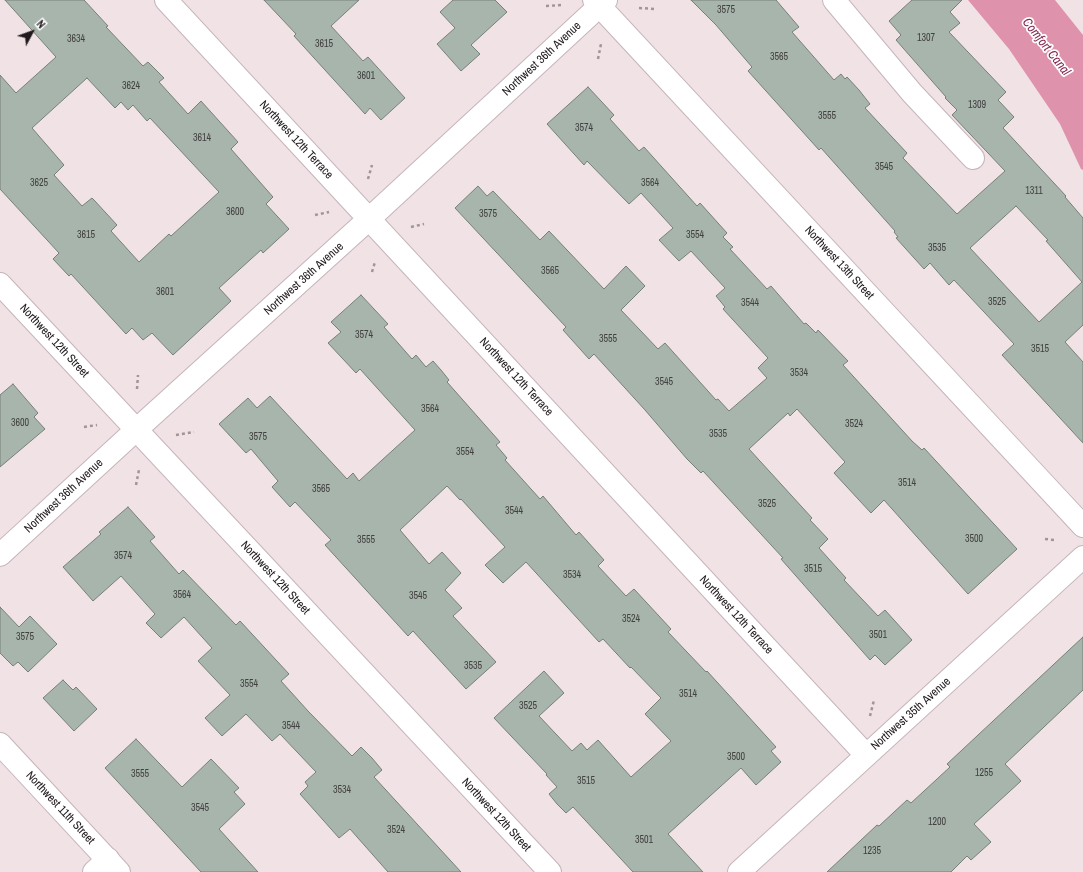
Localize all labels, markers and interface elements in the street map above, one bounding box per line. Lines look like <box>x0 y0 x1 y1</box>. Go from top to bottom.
house number: 3575 <box>717 4 735 16</box>
north arrow <box>12 12 52 52</box>
water label: Comfort Canal <box>1019 15 1073 79</box>
text: N <box>34 17 48 31</box>
street label: Northwest 36th Avenue <box>500 19 584 99</box>
house number: 1307 <box>917 32 935 44</box>
house number: 3634 <box>67 33 85 45</box>
house number: 3615 <box>315 38 333 50</box>
house number: 3565 <box>770 51 788 63</box>
house number: 3601 <box>357 70 375 82</box>
house number: 3624 <box>122 80 140 92</box>
street label: Northwest 12th Terrace <box>256 98 336 182</box>
house number: 1309 <box>968 99 986 111</box>
house number: 3555 <box>818 110 836 122</box>
house number: 3574 <box>575 122 593 134</box>
house number: 3614 <box>193 132 211 144</box>
house number: 3545 <box>875 161 893 173</box>
house number: 3625 <box>30 177 48 189</box>
house number: 3564 <box>641 177 659 189</box>
house number: 1311 <box>1025 185 1043 197</box>
house number: 3600 <box>226 206 244 218</box>
house number: 3575 <box>479 208 497 220</box>
street label: Northwest 13th Street <box>801 223 877 303</box>
house number: 3615 <box>77 229 95 241</box>
house number: 3554 <box>686 229 704 241</box>
street label: Northwest 36th Avenue <box>261 239 347 319</box>
house number: 3535 <box>928 242 946 254</box>
house number: 3565 <box>541 265 559 277</box>
house number: 3601 <box>156 286 174 298</box>
house number: 3525 <box>988 296 1006 308</box>
house number: 3544 <box>741 297 759 309</box>
street label: Northwest 12th Street <box>16 301 92 381</box>
house number: 3574 <box>355 329 373 341</box>
house number: 3555 <box>599 333 617 345</box>
street label: Northwest 12th Terrace <box>476 335 556 419</box>
house number: 3515 <box>1031 343 1049 355</box>
house number: 3534 <box>790 367 808 379</box>
house number: 3545 <box>655 376 673 388</box>
house number: 3564 <box>421 403 439 415</box>
house number: 3600 <box>11 417 29 429</box>
house number: 3524 <box>845 418 863 430</box>
house number: 3535 <box>709 428 727 440</box>
house number: 3575 <box>249 431 267 443</box>
house number: 3554 <box>456 446 474 458</box>
street label: Northwest 36th Avenue <box>22 456 106 536</box>
house number: 3514 <box>898 477 916 489</box>
house number: 3565 <box>312 483 330 495</box>
house number: 3525 <box>758 498 776 510</box>
house number: 3544 <box>505 505 523 517</box>
house number: 3500 <box>965 533 983 545</box>
house number: 3555 <box>357 534 375 546</box>
street label: Northwest 12th Street <box>237 538 313 618</box>
house number: 3574 <box>114 550 132 562</box>
house number: 3515 <box>804 563 822 575</box>
house number: 3534 <box>563 569 581 581</box>
street label: Northwest 12th Terrace <box>696 573 776 657</box>
house number: 3564 <box>173 589 191 601</box>
house number: 3545 <box>409 590 427 602</box>
house number: 3524 <box>622 613 640 625</box>
house number: 3501 <box>869 629 887 641</box>
house number: 3575 <box>16 631 34 643</box>
house number: 3535 <box>464 660 482 672</box>
street label: Northwest 35th Avenue <box>868 674 954 754</box>
house number: 3554 <box>240 678 258 690</box>
house number: 3514 <box>679 688 697 700</box>
house number: 3525 <box>519 700 537 712</box>
house number: 3544 <box>282 720 300 732</box>
house number: 3500 <box>727 751 745 763</box>
house number: 1255 <box>975 767 993 779</box>
house number: 3555 <box>131 768 149 780</box>
street label: Northwest 11th Street <box>23 769 97 847</box>
street label: Northwest 12th Street <box>458 775 534 855</box>
house number: 3515 <box>577 775 595 787</box>
house number: 3534 <box>333 784 351 796</box>
house number: 3545 <box>191 802 209 814</box>
house number: 1200 <box>928 816 946 828</box>
house number: 3524 <box>387 824 405 836</box>
house number: 3501 <box>635 834 653 846</box>
house number: 1235 <box>863 845 881 857</box>

